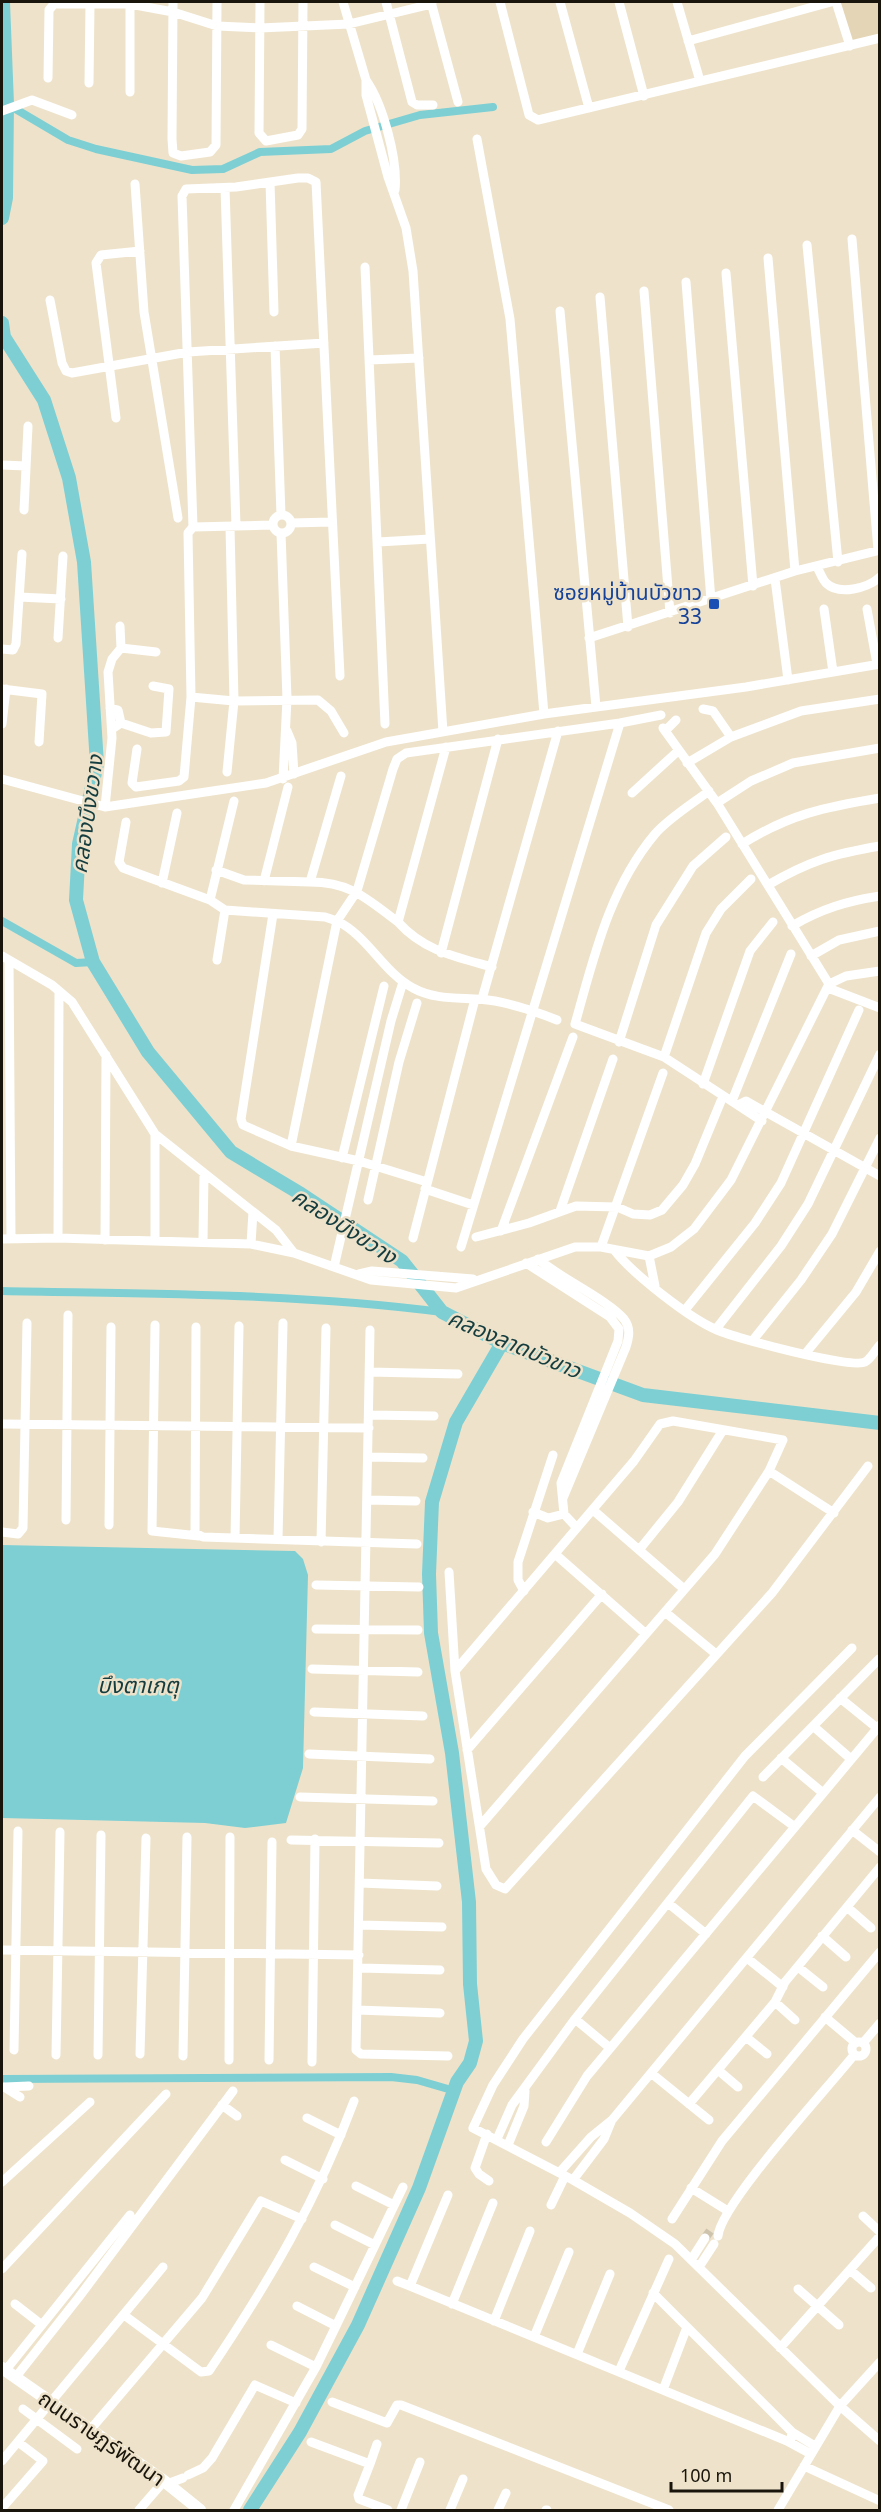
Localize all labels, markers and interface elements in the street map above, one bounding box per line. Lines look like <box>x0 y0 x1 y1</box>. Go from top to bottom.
place label: ซอยหมู่บ้านบัวขาว 33 <box>553 578 702 630</box>
marker: ซอยหมู่บ้านบัวขาว 33 <box>707 597 721 611</box>
water label: คลองบึงขวาง <box>63 752 109 875</box>
water label: คลองบึงขวาง <box>287 1180 404 1271</box>
water label: คลองลาดบัวขาว <box>444 1302 587 1385</box>
water label: บึงตาเกตุ <box>97 1669 180 1699</box>
street label: ถนนราษฏร์พัฒนา <box>33 2384 171 2492</box>
scale bar <box>671 2455 782 2493</box>
text: 100 m <box>680 2463 732 2487</box>

